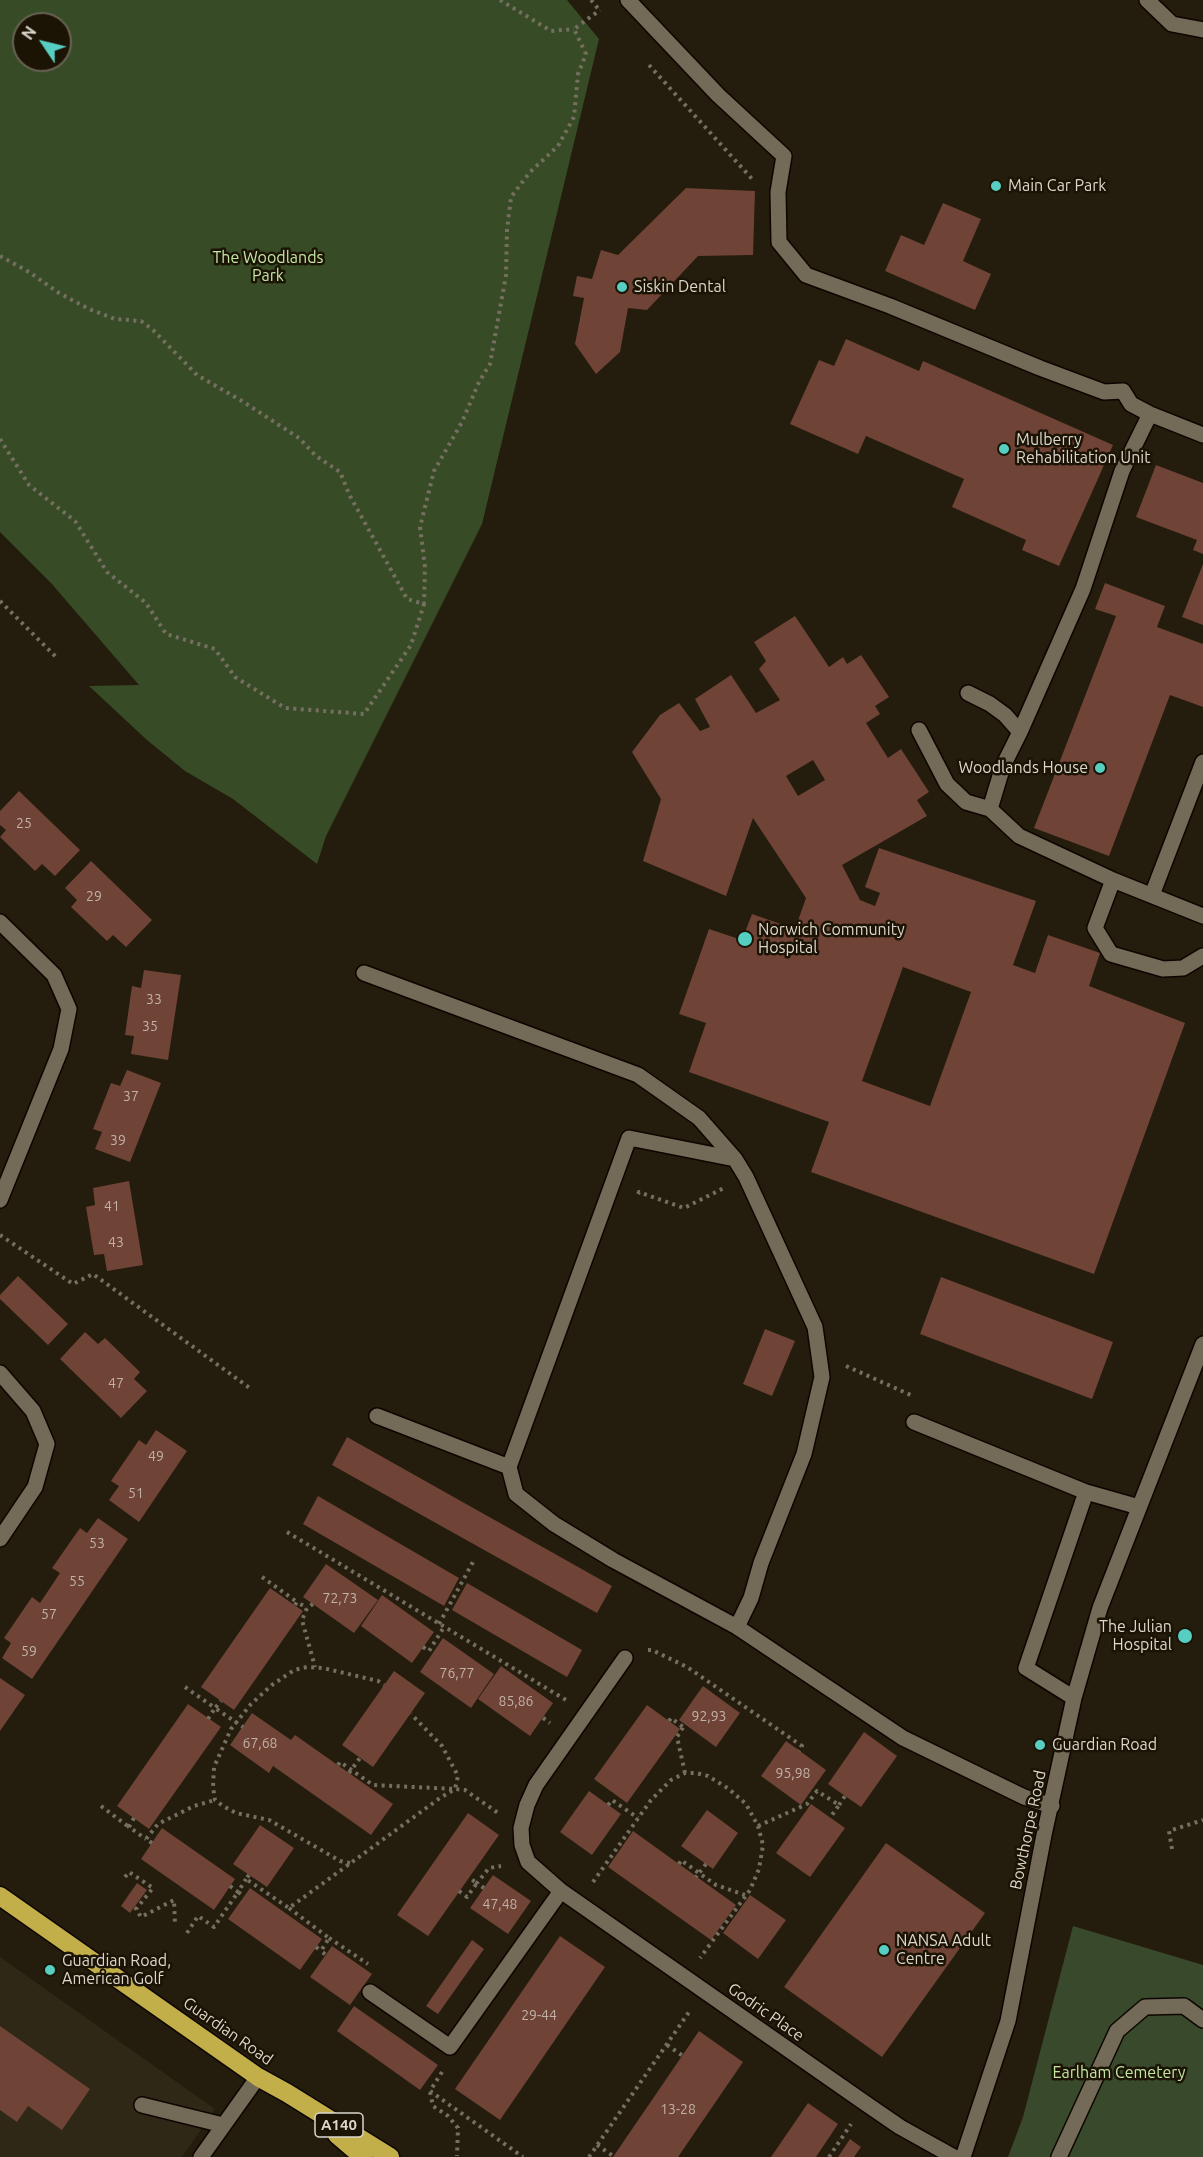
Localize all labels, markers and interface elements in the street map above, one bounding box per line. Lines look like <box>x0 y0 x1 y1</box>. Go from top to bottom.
north arrow <box>12 12 72 72</box>
text: N <box>18 23 40 43</box>
place label: Main Car Park <box>1008 176 1106 196</box>
marker: Main Car Park <box>989 179 1003 193</box>
park label: The Woodlands Park <box>212 248 324 286</box>
place label: Siskin Dental <box>634 277 726 297</box>
marker: Siskin Dental <box>615 280 629 294</box>
place label: Mulberry Rehabilitation Unit <box>1016 430 1151 468</box>
marker: Mulberry Rehabilitation Unit <box>997 442 1011 456</box>
place label: Woodlands House <box>958 758 1088 778</box>
marker: Woodlands House <box>1093 761 1107 775</box>
house number: 25 <box>16 815 32 831</box>
house number: 29 <box>86 888 102 904</box>
place label: Norwich Community Hospital <box>758 920 905 958</box>
marker: Norwich Community Hospital <box>736 930 754 948</box>
house number: 33 <box>146 991 162 1007</box>
house number: 35 <box>142 1018 158 1034</box>
house number: 37 <box>123 1088 139 1104</box>
house number: 39 <box>110 1132 126 1148</box>
house number: 41 <box>104 1198 120 1214</box>
house number: 43 <box>108 1234 124 1250</box>
house number: 47 <box>108 1375 124 1391</box>
house number: 49 <box>148 1448 164 1464</box>
house number: 51 <box>128 1485 144 1501</box>
house number: 53 <box>89 1535 105 1551</box>
house number: 55 <box>69 1573 85 1589</box>
house number: 72,73 <box>322 1590 358 1606</box>
house number: 57 <box>41 1606 57 1622</box>
place label: The Julian Hospital <box>1099 1617 1172 1655</box>
marker: The Julian Hospital <box>1176 1627 1194 1645</box>
house number: 59 <box>21 1643 37 1659</box>
house number: 76,77 <box>439 1665 475 1681</box>
house number: 85,86 <box>498 1693 534 1709</box>
house number: 92,93 <box>691 1708 727 1724</box>
house number: 67,68 <box>242 1735 278 1751</box>
place label: Guardian Road <box>1052 1735 1157 1755</box>
marker: Guardian Road <box>1033 1738 1047 1752</box>
house number: 95,98 <box>775 1765 811 1781</box>
street label: Bowthorpe Road <box>1006 1769 1050 1891</box>
house number: 47,48 <box>482 1896 518 1912</box>
place label: NANSA Adult Centre <box>896 1931 991 1969</box>
marker: NANSA Adult Centre <box>877 1943 891 1957</box>
place label: Guardian Road, American Golf <box>62 1951 171 1989</box>
marker: Guardian Road, American Golf <box>43 1963 57 1977</box>
street label: Godric Place <box>724 1979 808 2045</box>
street label: Guardian Road <box>179 1993 277 2069</box>
house number: 29-44 <box>521 2007 557 2023</box>
park label: Earlham Cemetery <box>1053 2063 1185 2083</box>
house number: 13-28 <box>660 2101 696 2117</box>
road number: A140 <box>315 2113 363 2137</box>

